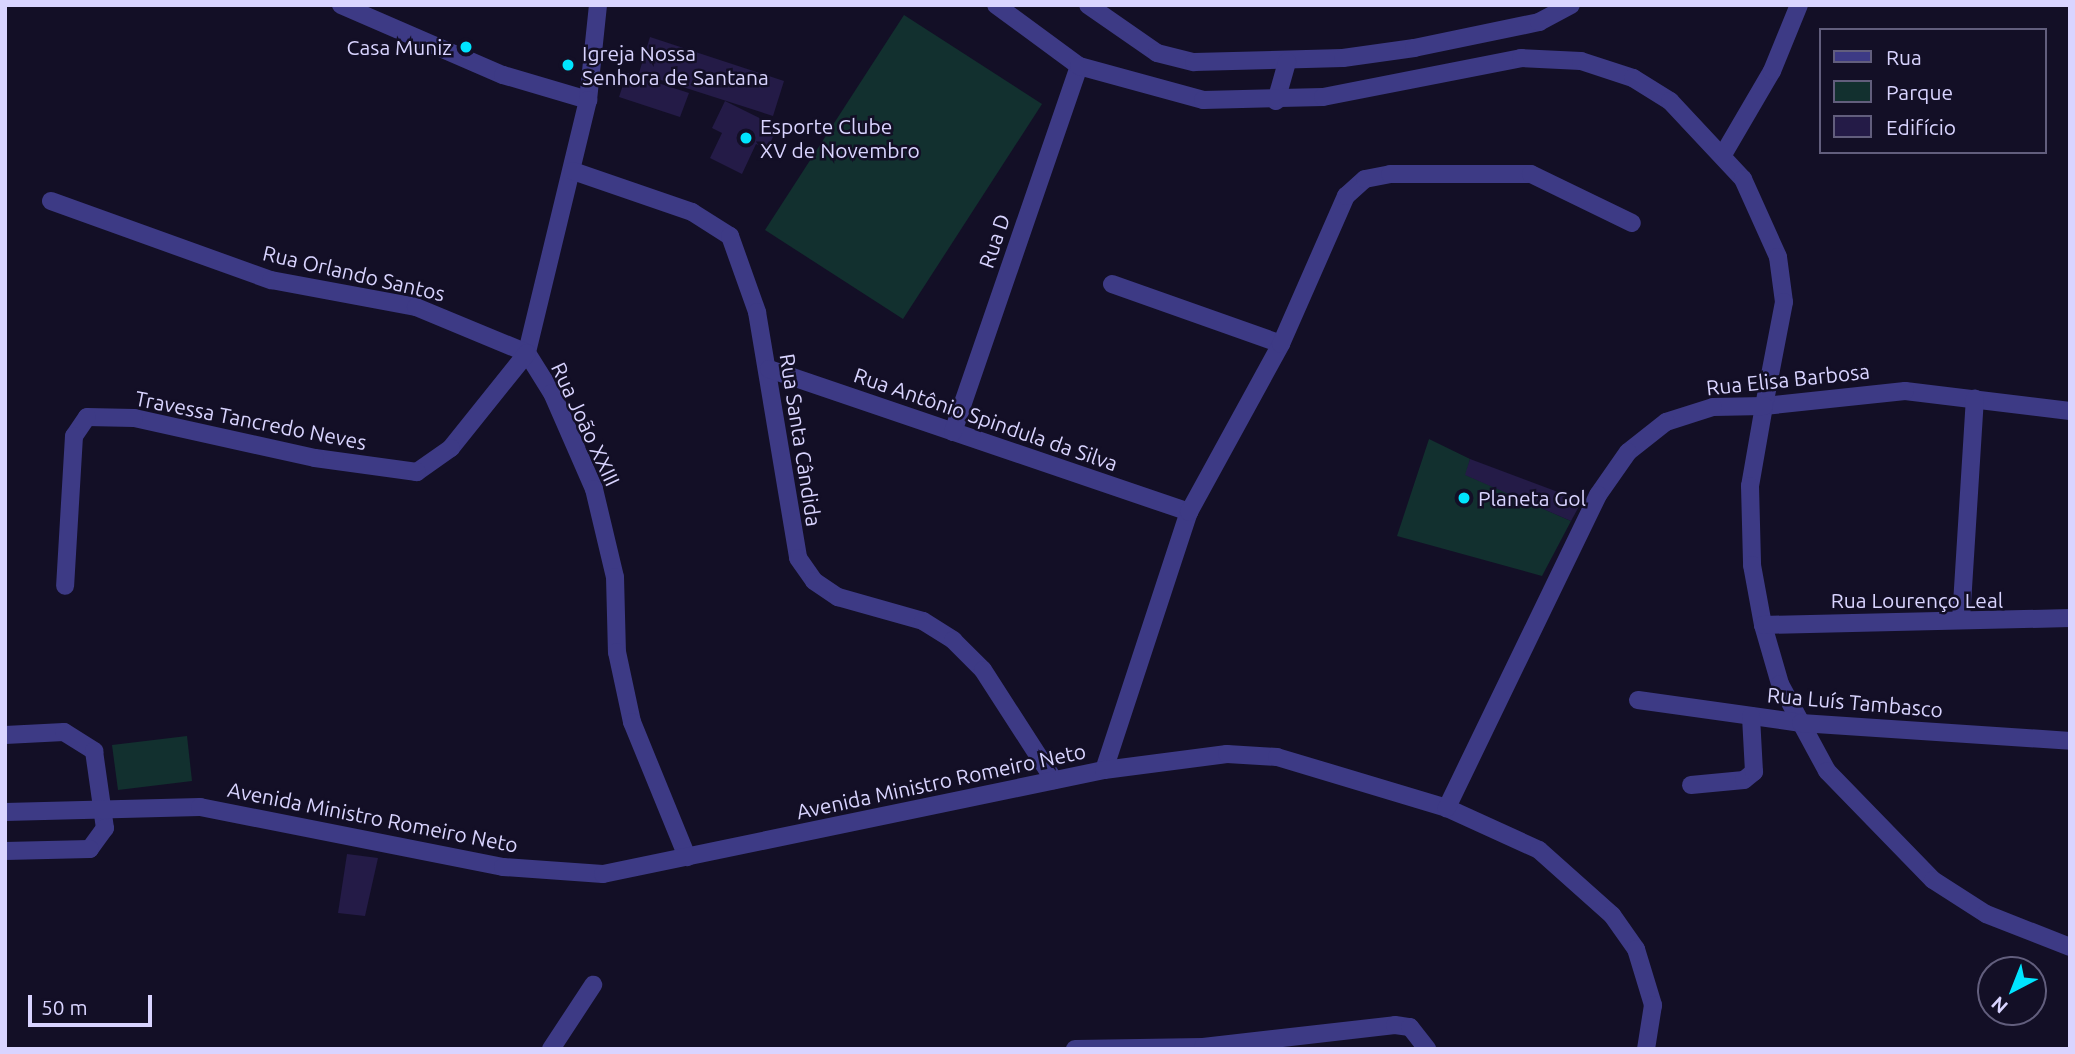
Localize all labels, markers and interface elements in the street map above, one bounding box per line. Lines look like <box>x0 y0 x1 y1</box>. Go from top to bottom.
legend <box>1820 28 2047 154</box>
place label: Casa Muniz <box>347 34 452 60</box>
marker: Casa Muniz <box>458 39 474 55</box>
place label: Igreja Nossa Senhora de Santana <box>582 40 769 90</box>
text: Rua <box>1886 45 1922 69</box>
marker: Igreja Nossa Senhora de Santana <box>560 57 576 73</box>
text: Parque <box>1886 80 1953 104</box>
place label: Esporte Clube XV de Novembro <box>760 113 920 163</box>
text: Edifício <box>1886 115 1956 139</box>
marker: Esporte Clube XV de Novembro <box>738 130 754 146</box>
street label: Rua D <box>973 211 1015 271</box>
street label: Rua Orlando Santos <box>261 240 447 306</box>
street label: Rua Santa Cândida <box>775 352 827 528</box>
street label: Rua João XXIII <box>546 358 626 490</box>
street label: Rua Elisa Barbosa <box>1705 358 1871 400</box>
street label: Rua Antônio Spindula da Silva <box>851 362 1121 476</box>
street label: Travessa Tancredo Neves <box>133 385 369 455</box>
place label: Planeta Gol <box>1478 485 1586 511</box>
marker: Planeta Gol <box>1456 490 1472 506</box>
street label: Rua Lourenço Leal <box>1831 587 2003 613</box>
street label: Rua Luís Tambasco <box>1766 682 1944 722</box>
street label: Avenida Ministro Romeiro Neto <box>794 738 1088 824</box>
street label: Avenida Ministro Romeiro Neto <box>226 776 520 858</box>
north arrow <box>1977 956 2047 1026</box>
scale bar <box>32 981 156 1025</box>
text: N <box>1987 992 2012 1018</box>
text: 50 m <box>41 995 88 1019</box>

